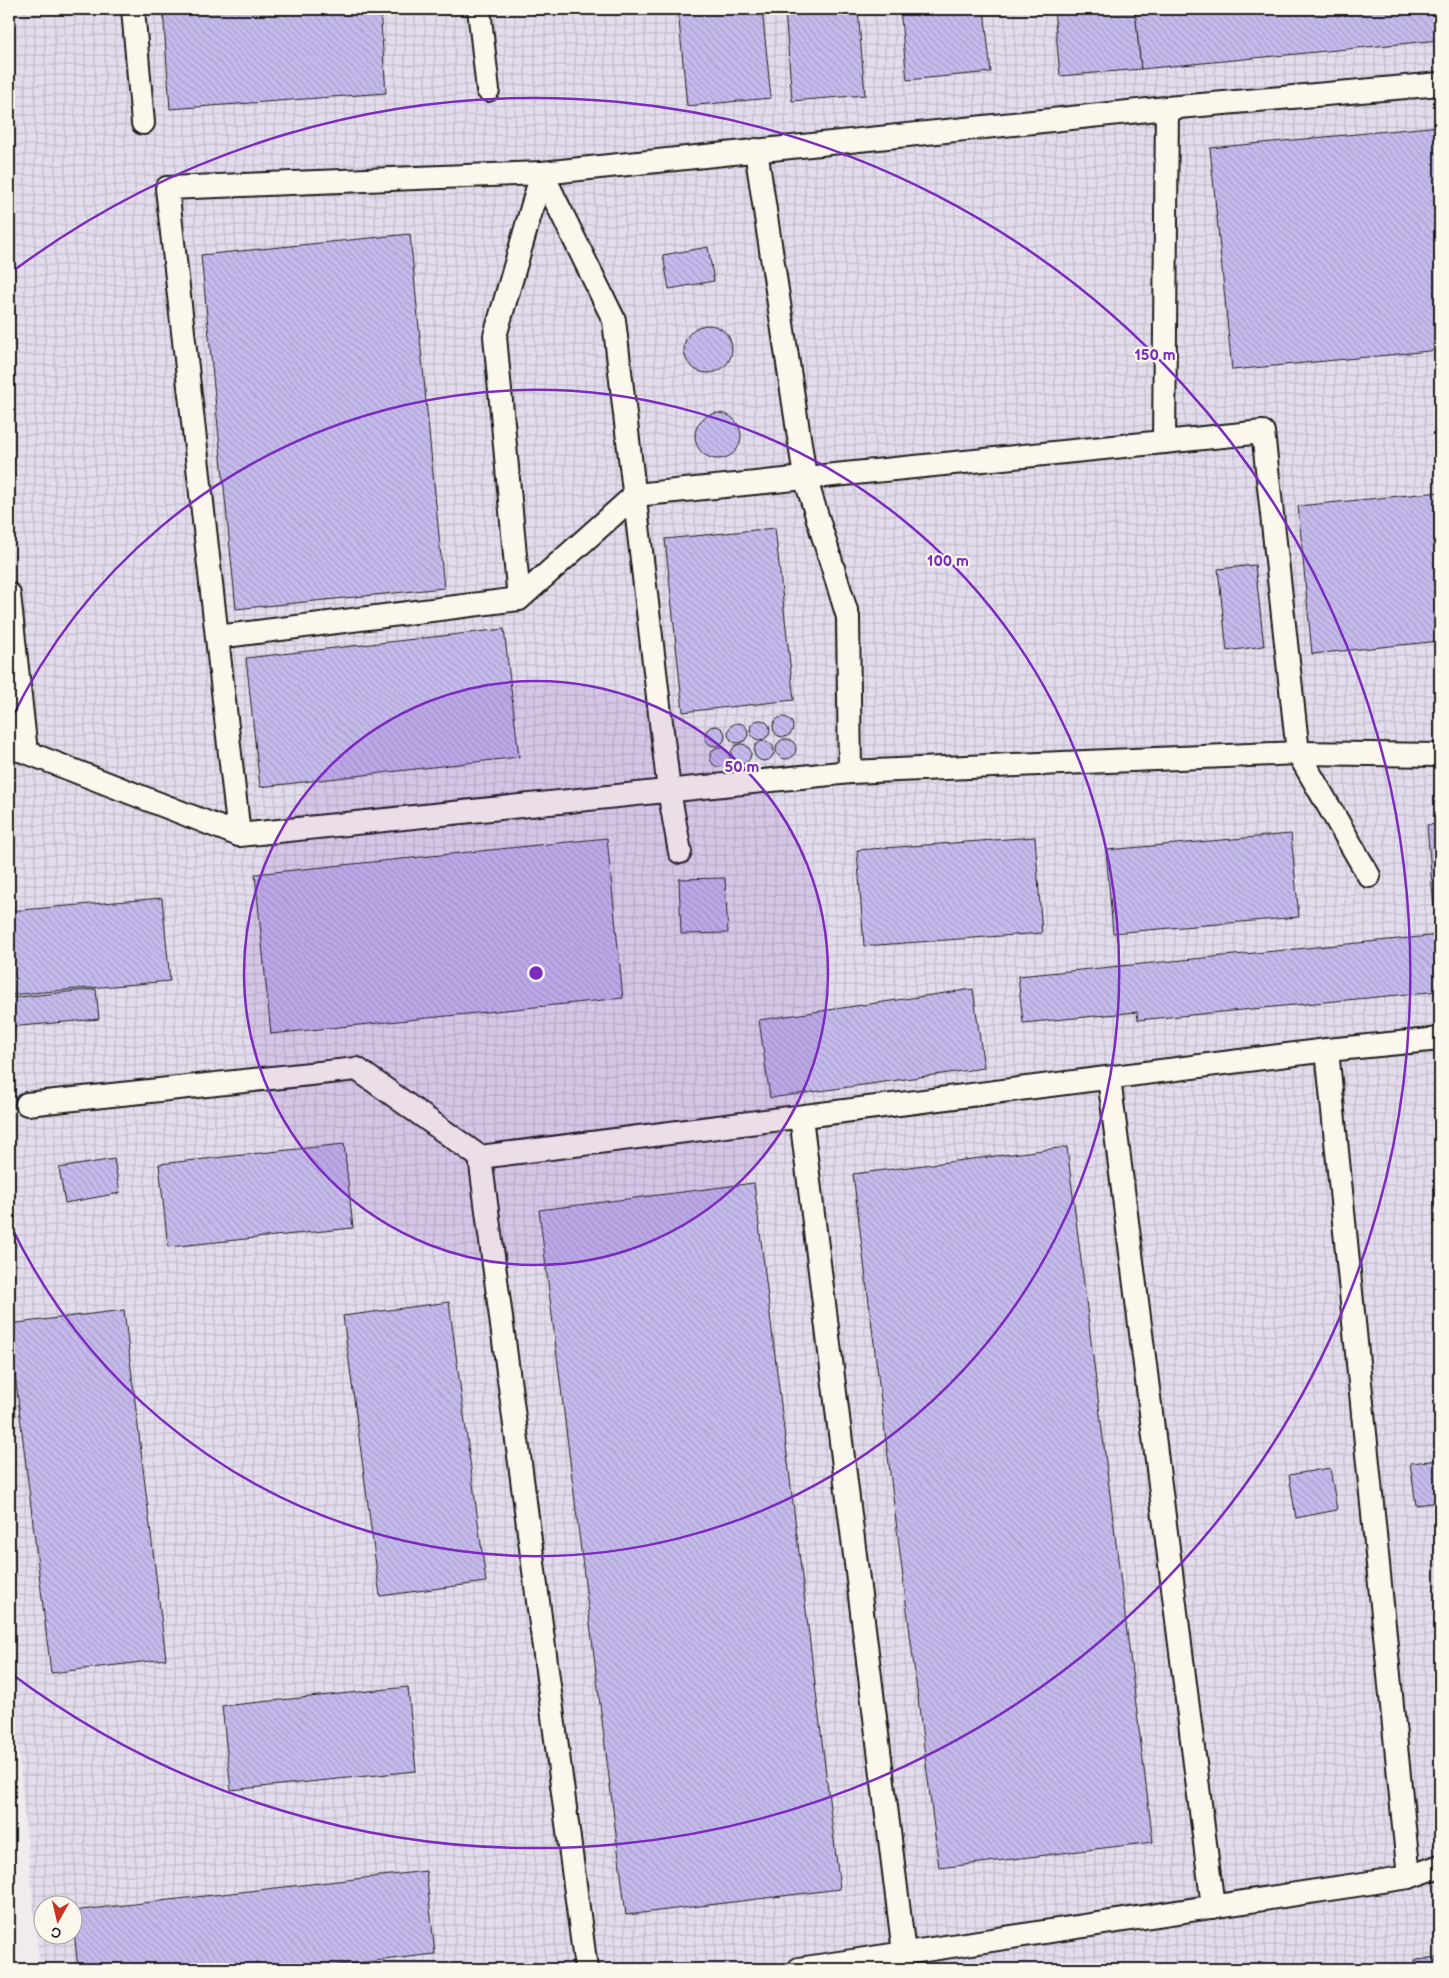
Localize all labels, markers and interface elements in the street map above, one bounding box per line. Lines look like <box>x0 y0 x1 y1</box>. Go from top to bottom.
text: 150 m <box>1134 346 1176 365</box>
text: 100 m <box>927 552 969 571</box>
text: 50 m <box>725 758 760 777</box>
centre of rings <box>527 964 545 982</box>
north arrow <box>32 1896 82 1946</box>
text: С <box>50 1923 62 1941</box>

